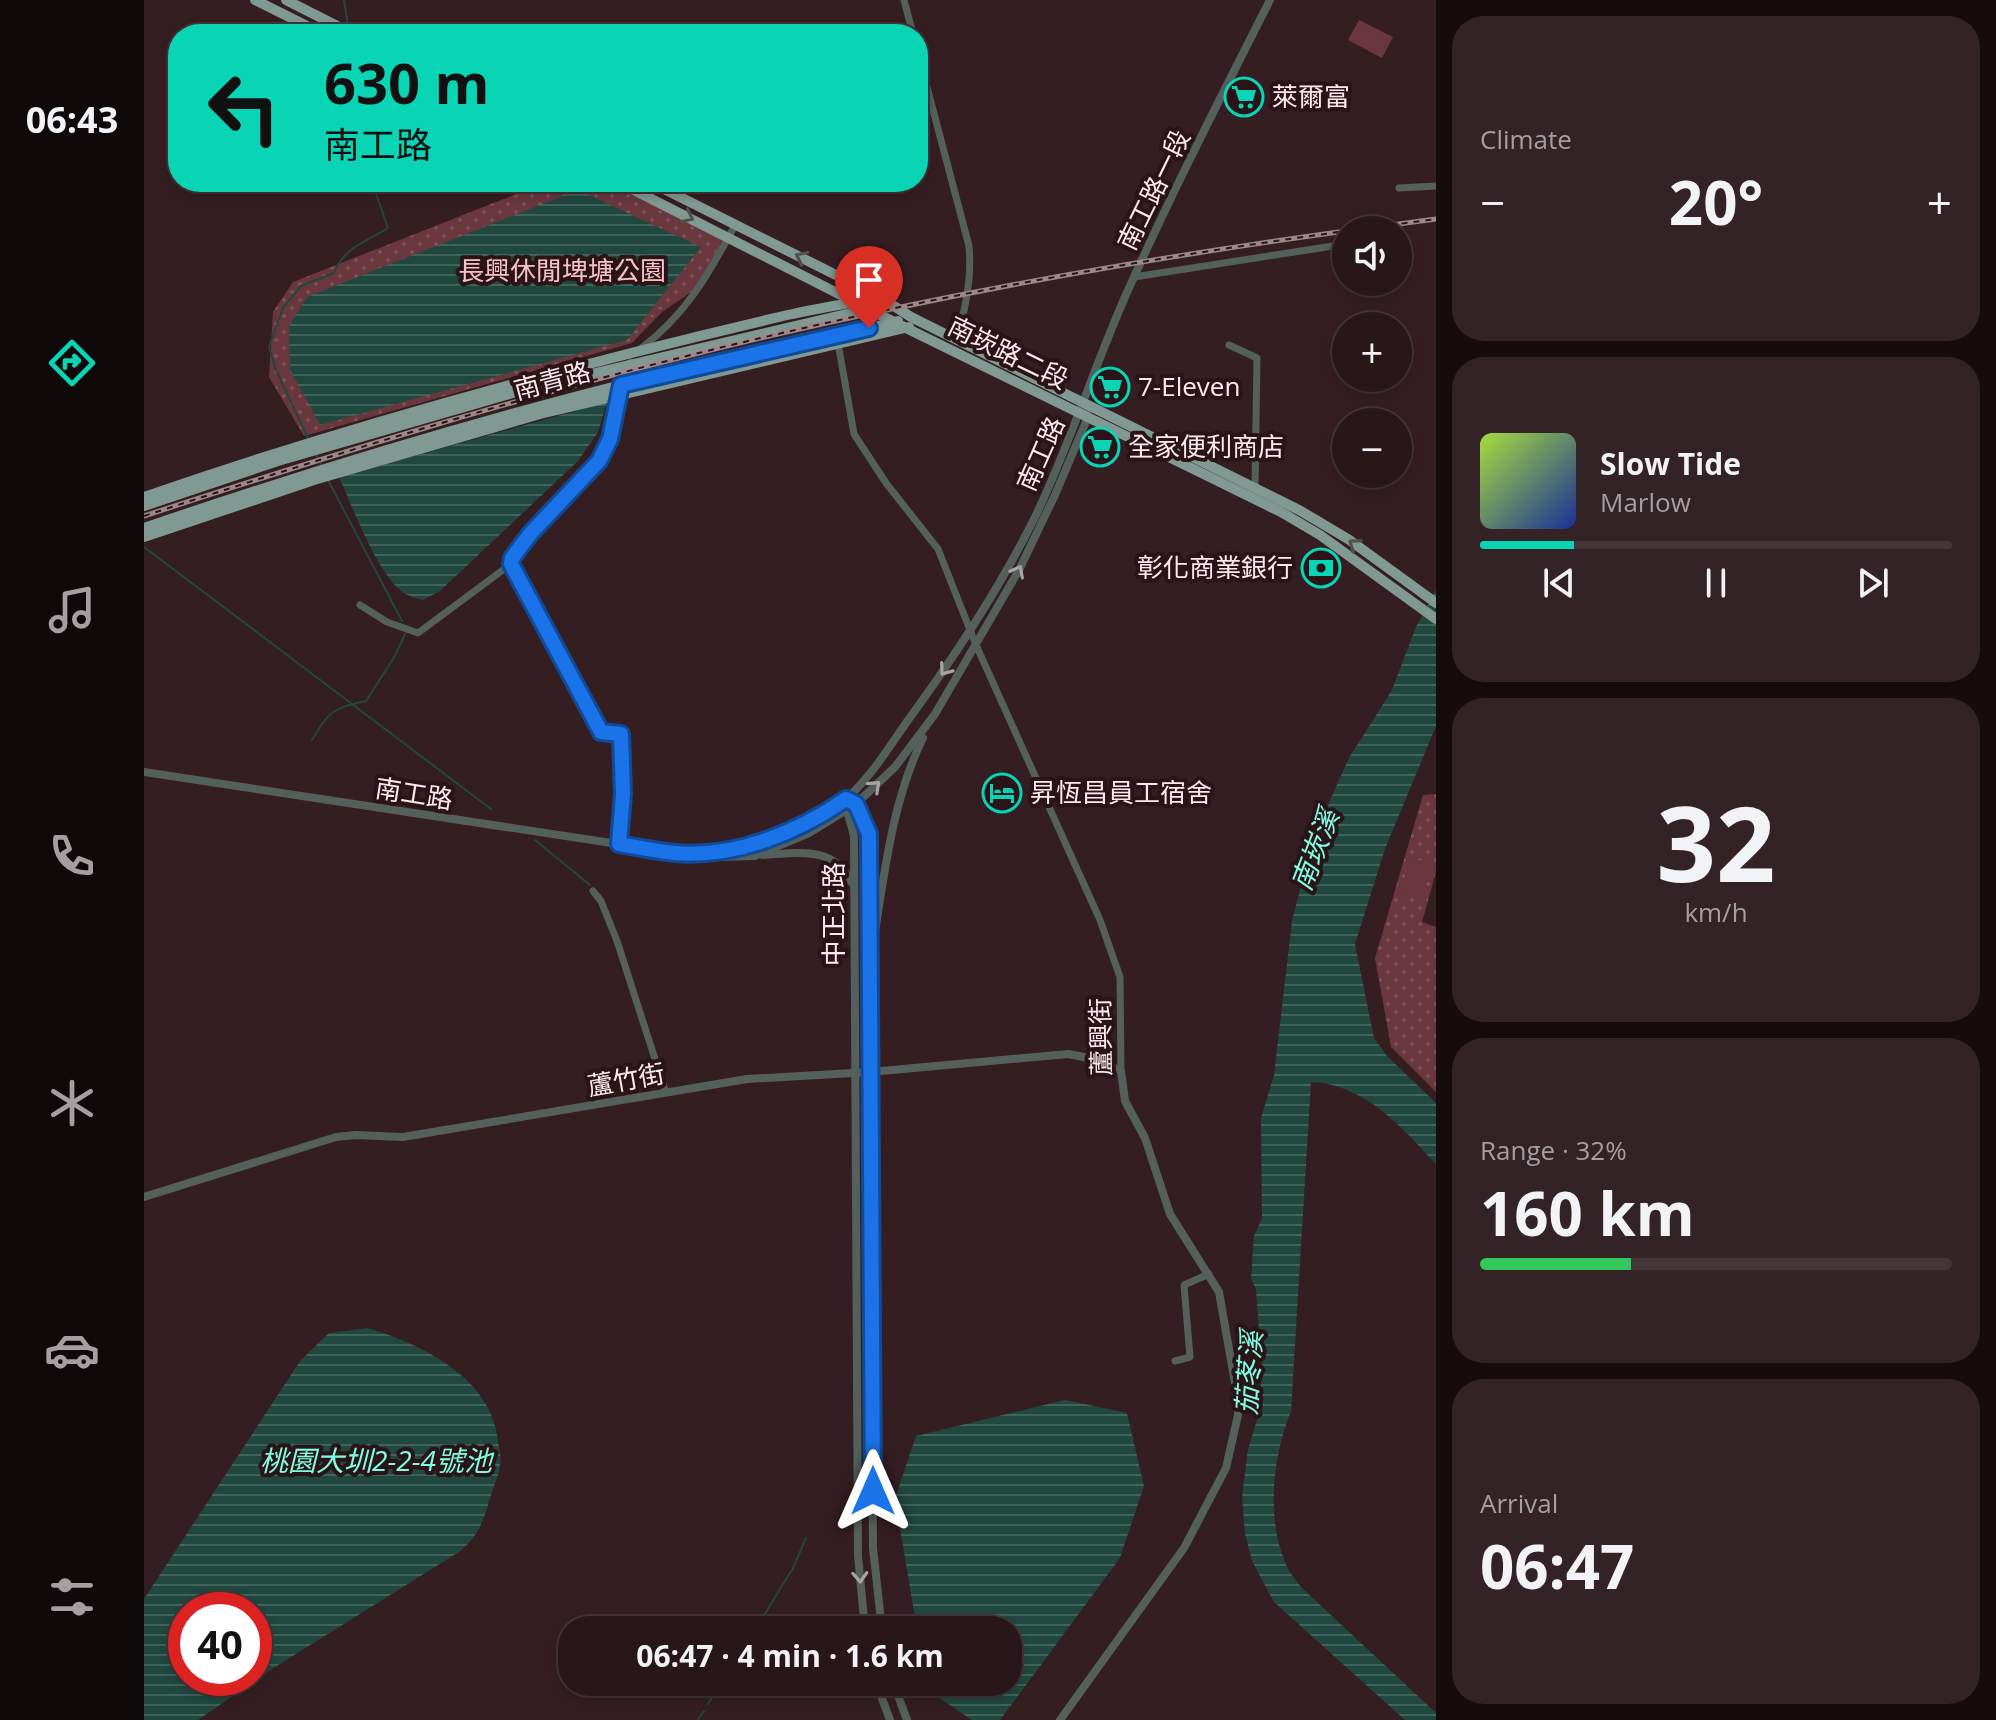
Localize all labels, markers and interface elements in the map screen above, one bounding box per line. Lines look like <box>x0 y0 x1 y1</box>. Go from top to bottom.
text: 630 m <box>324 44 490 120</box>
icon: left <box>192 56 296 160</box>
supermarket icon: 萊爾富 <box>1223 76 1265 118</box>
place label: 萊爾富 <box>1272 78 1350 114</box>
text: 06:43 <box>26 95 118 144</box>
text: 南工路 <box>324 120 432 169</box>
text: Climate <box>1480 121 1572 157</box>
street label: 南工路一段 <box>1108 123 1198 256</box>
text: 20° <box>1669 161 1763 243</box>
text: − <box>1480 172 1505 232</box>
text: + <box>1927 172 1952 232</box>
one-way arrow <box>680 207 695 222</box>
map controls <box>1332 216 1412 488</box>
button: sound <box>1332 216 1412 296</box>
pin <box>835 246 903 328</box>
one-way arrow <box>794 251 809 267</box>
park label: 長興休閒埤塘公園 <box>458 252 666 288</box>
icon: arrive <box>847 258 891 302</box>
street label: 南崁路二段 <box>942 307 1075 397</box>
button: + <box>1332 312 1412 392</box>
icon: directions <box>44 335 100 391</box>
street label: 南青路 <box>509 353 594 408</box>
supermarket icon: 7-Eleven <box>1089 366 1131 408</box>
place label: 7-Eleven <box>1138 368 1240 404</box>
button: − <box>1332 408 1412 488</box>
street label: 南工路 <box>1008 411 1072 497</box>
supermarket icon: 全家便利商店 <box>1079 426 1121 468</box>
place label: 全家便利商店 <box>1128 428 1284 464</box>
text: Slow Tide <box>1600 443 1741 484</box>
text: Marlow <box>1600 484 1691 520</box>
one-way arrow <box>1349 539 1363 554</box>
bank icon: 彰化商業銀行 <box>1300 547 1342 589</box>
place label: 彰化商業銀行 <box>1137 549 1293 585</box>
icon: previous <box>1537 561 1581 605</box>
icon: pause <box>1694 561 1738 605</box>
icon: next <box>1851 561 1895 605</box>
one-way arrow <box>1008 565 1024 579</box>
icon: music <box>44 582 100 638</box>
one-way arrow <box>940 661 955 676</box>
street label: 南工路 <box>373 769 455 817</box>
text: 32 <box>1657 771 1775 912</box>
hotel icon: 昇恆昌員工宿舍 <box>981 772 1023 814</box>
place label: 昇恆昌員工宿舍 <box>1030 774 1212 810</box>
one-way arrow <box>866 781 880 796</box>
water label: 南崁溪 <box>1281 800 1348 896</box>
icon: phone <box>44 828 100 884</box>
street label: 中正北路 <box>815 862 851 966</box>
text: km/h <box>1684 894 1748 930</box>
street label: 蘆興街 <box>1081 998 1119 1076</box>
street label: 蘆竹街 <box>584 1055 667 1104</box>
icon: climate <box>44 1075 100 1131</box>
text: Range · 32% <box>1480 1132 1627 1168</box>
text: 160 km <box>1480 1172 1695 1254</box>
icon: car <box>44 1322 100 1378</box>
water label: 茄苳溪 <box>1226 1326 1270 1416</box>
water label: 桃園大圳2-2-4號池 <box>260 1441 495 1479</box>
position arrow <box>831 1449 915 1533</box>
text: Arrival <box>1480 1485 1558 1521</box>
text: 06:47 <box>1480 1525 1634 1607</box>
icon: filters <box>44 1569 100 1625</box>
one-way arrow <box>851 1571 868 1584</box>
speed limit sign: 40 <box>168 1592 272 1696</box>
text: 06:47 · 4 min · 1.6 km <box>636 1635 944 1676</box>

